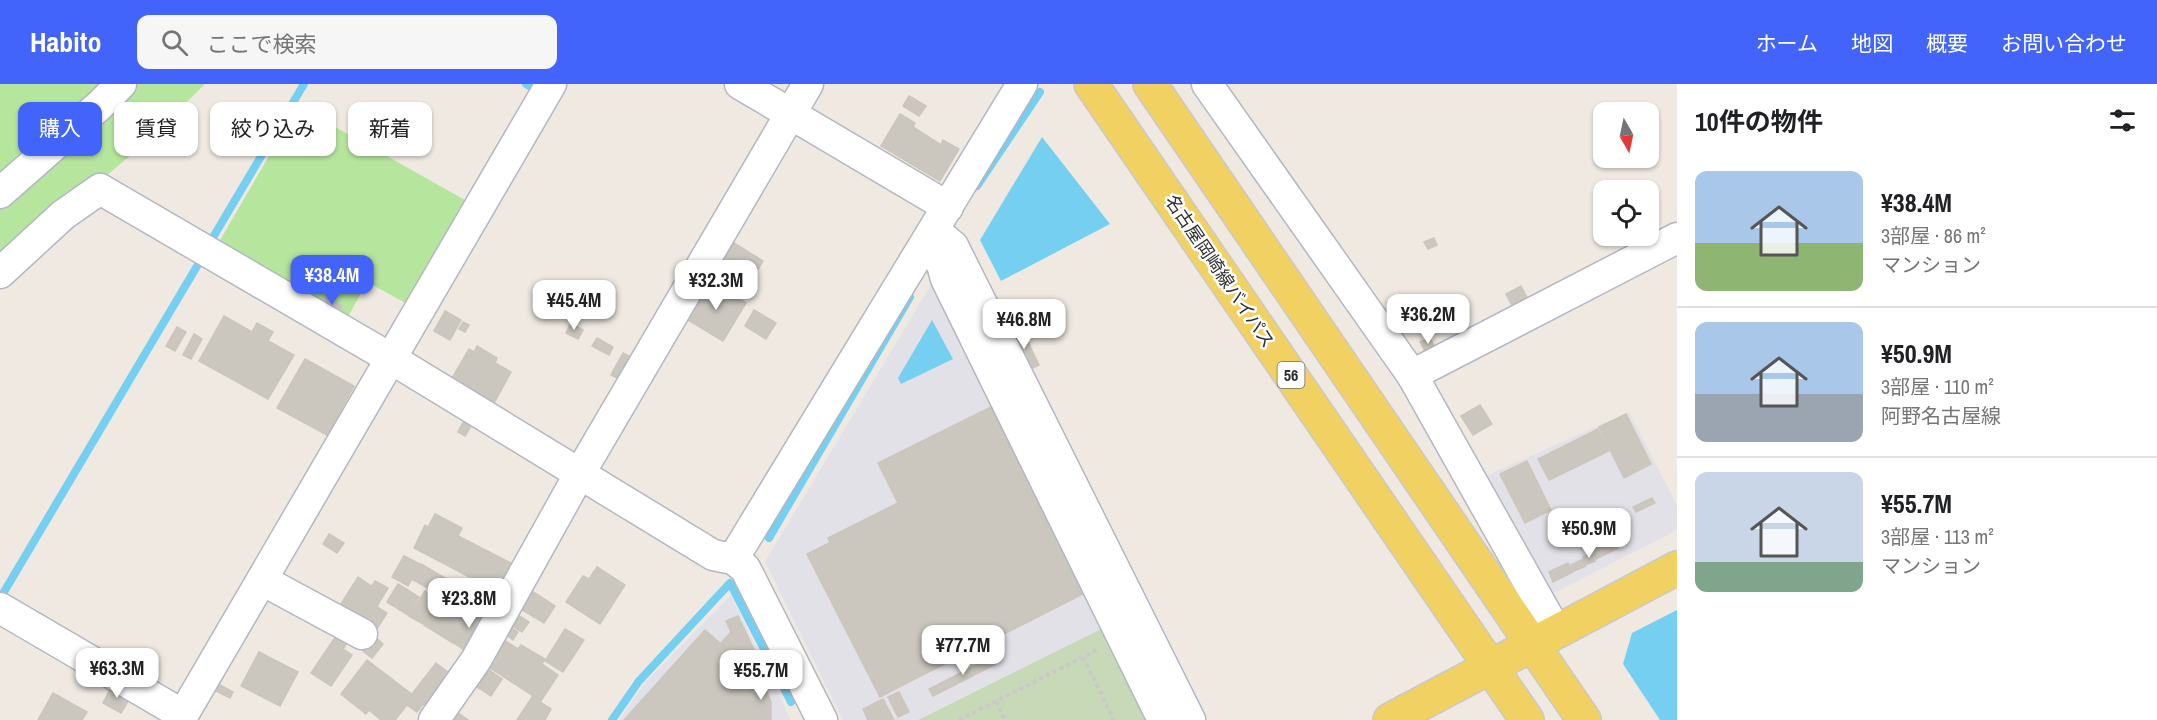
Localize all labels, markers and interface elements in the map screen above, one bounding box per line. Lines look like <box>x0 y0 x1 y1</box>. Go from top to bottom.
search box <box>137 15 557 69</box>
text: Habito <box>30 23 101 61</box>
icon: search <box>158 26 191 59</box>
text: ここで検索 <box>206 29 316 59</box>
text: ホーム <box>1756 29 1818 58</box>
text: 地図 <box>1851 29 1893 58</box>
text: 概要 <box>1926 29 1968 58</box>
text: お問い合わせ <box>2001 29 2127 58</box>
chip: 購入 <box>18 102 102 156</box>
chip: 賃貸 <box>114 102 198 156</box>
chip: 絞り込み <box>210 102 336 156</box>
chip: 新着 <box>348 102 432 156</box>
north arrow <box>1593 102 1659 168</box>
map controls <box>1593 102 1659 246</box>
text: 10件の物件 <box>1695 104 1823 139</box>
icon: filters <box>2106 104 2139 137</box>
button: locate <box>1593 180 1659 246</box>
text: ¥38.4M <box>1881 185 1952 220</box>
street label: 名古屋岡崎線バイパス <box>1159 190 1281 352</box>
icon: home <box>1743 195 1815 267</box>
text: 3部屋 · 86 m² <box>1881 222 1986 249</box>
text: マンション <box>1881 251 1981 278</box>
pin: ¥38.4M <box>283 255 381 306</box>
pin: ¥32.3M <box>667 260 765 311</box>
text: ¥38.4M <box>305 261 359 288</box>
text: ¥32.3M <box>689 266 743 293</box>
pin: ¥45.4M <box>525 280 623 331</box>
text: ¥45.4M <box>547 286 601 313</box>
pin: ¥36.2M <box>1379 294 1477 345</box>
pin: ¥46.8M <box>975 299 1073 350</box>
text: ¥36.2M <box>1401 300 1455 327</box>
text: ¥46.8M <box>997 305 1051 332</box>
text: ¥50.9M <box>1881 336 1952 371</box>
icon: home <box>1743 346 1815 418</box>
road number: 56 <box>1278 362 1304 388</box>
text: 3部屋 · 110 m² <box>1881 373 1994 400</box>
text: 阿野名古屋線 <box>1881 402 2001 429</box>
text: ¥55.7M <box>1881 486 1952 521</box>
icon: home <box>1743 496 1815 568</box>
pin: ¥50.9M <box>1540 508 1638 559</box>
text: ¥50.9M <box>1562 514 1616 541</box>
text: 3部屋 · 113 m² <box>1881 523 1994 550</box>
text: マンション <box>1881 552 1981 579</box>
pin: ¥23.8M <box>420 578 518 629</box>
text: ¥23.8M <box>442 584 496 611</box>
pin: ¥77.7M <box>914 625 1012 676</box>
text: ¥77.7M <box>936 631 990 658</box>
pin: ¥63.3M <box>68 648 166 699</box>
pin: ¥55.7M <box>712 650 810 701</box>
text: ¥63.3M <box>90 654 144 681</box>
text: ¥55.7M <box>734 656 788 683</box>

